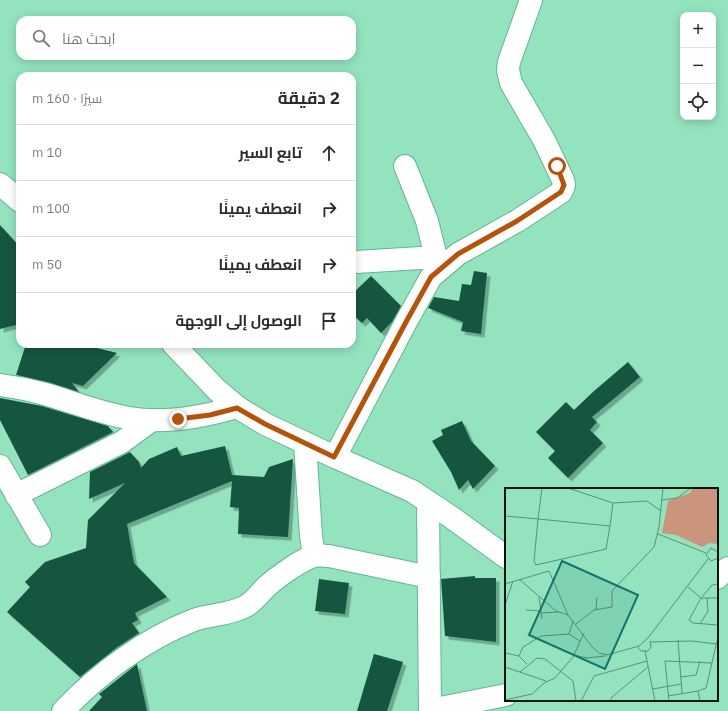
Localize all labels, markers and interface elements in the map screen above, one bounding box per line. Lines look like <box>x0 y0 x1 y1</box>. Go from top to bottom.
map controls <box>680 12 716 120</box>
button: + <box>680 12 716 48</box>
search box <box>16 16 356 60</box>
icon: search <box>30 27 52 49</box>
text: ابحث هنا <box>62 29 116 48</box>
button: − <box>680 48 716 84</box>
button: locate <box>680 84 716 120</box>
text: 2 دقيقة <box>278 87 340 109</box>
text: سيرًا · 160 m <box>32 90 102 107</box>
icon: ahead <box>318 142 340 164</box>
text: تابع السير <box>239 143 302 162</box>
text: 10 m <box>32 144 62 161</box>
route start <box>548 157 566 175</box>
icon: right <box>318 198 340 220</box>
text: انعطف يمينًا <box>218 199 302 218</box>
text: 100 m <box>32 200 70 217</box>
icon: right <box>318 254 340 276</box>
text: انعطف يمينًا <box>218 255 302 274</box>
text: 50 m <box>32 256 62 273</box>
icon: arrive <box>318 310 340 332</box>
text: الوصول إلى الوجهة <box>175 311 302 330</box>
route end <box>169 410 187 428</box>
inset map <box>505 488 718 701</box>

